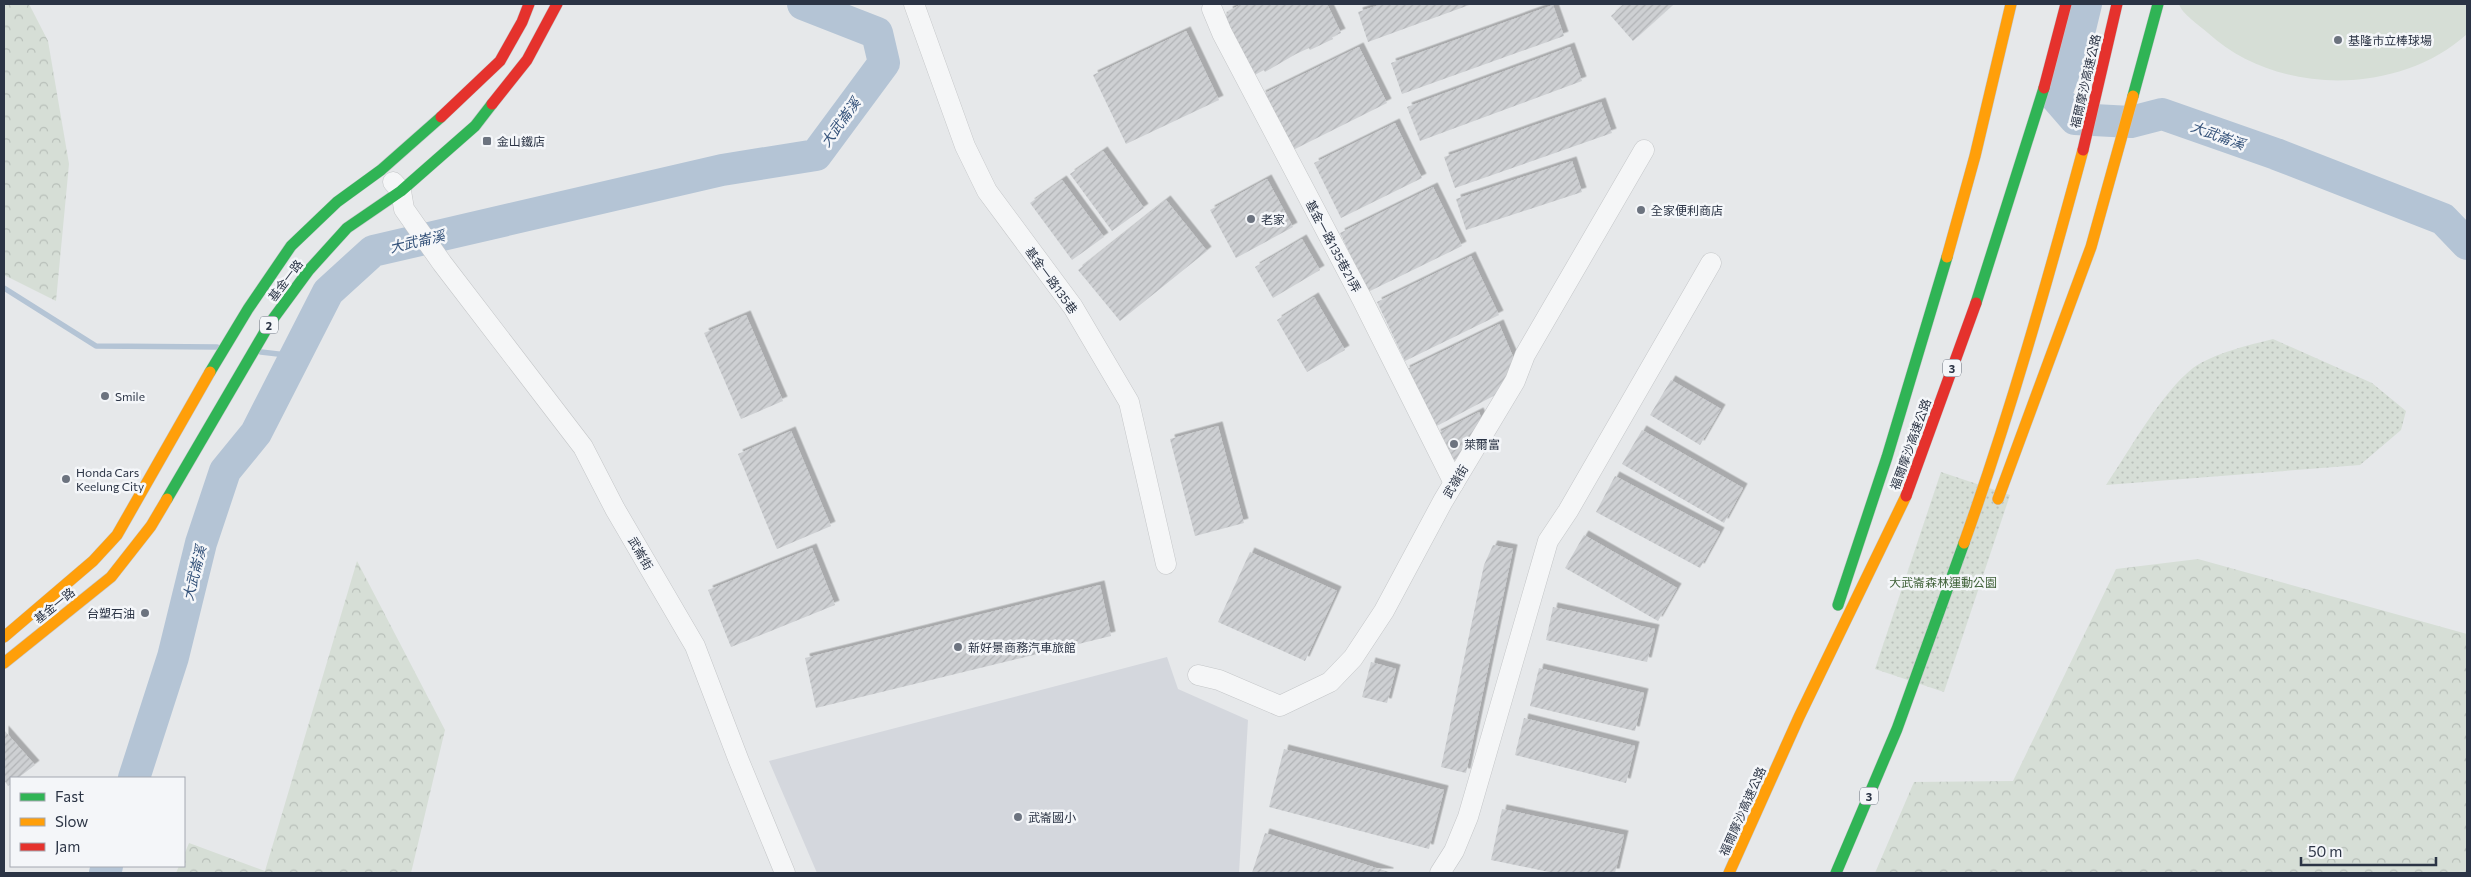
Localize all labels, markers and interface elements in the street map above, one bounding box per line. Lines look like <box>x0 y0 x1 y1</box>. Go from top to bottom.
street label: 福爾摩沙高速公路 <box>2067 33 2103 129</box>
place label: 基隆市立棒球場 <box>2348 33 2432 47</box>
marker: 基隆市立棒球場 <box>2332 34 2344 46</box>
water label: 大武崙溪 <box>817 93 865 150</box>
water label: 大武崙溪 <box>2189 117 2249 153</box>
place label: 金山鐵店 <box>497 134 545 148</box>
marker: 金山鐵店 <box>481 135 493 147</box>
street label: 基金一路135巷21弄 <box>1304 197 1364 295</box>
place label: 全家便利商店 <box>1651 203 1723 217</box>
marker: 全家便利商店 <box>1635 204 1647 216</box>
place label: 老家 <box>1261 212 1285 226</box>
marker: 老家 <box>1245 213 1257 225</box>
water label: 大武崙溪 <box>388 226 448 256</box>
street label: 基金一路135巷 <box>1023 244 1081 316</box>
street label: 基金一路 <box>265 257 305 303</box>
road number: 2 <box>260 316 278 334</box>
road number: 3 <box>1943 359 1961 376</box>
place label: Smile <box>115 389 145 403</box>
marker: Smile <box>99 390 111 402</box>
street label: 福爾摩沙高速公路 <box>1887 396 1933 492</box>
place label: 萊爾富 <box>1464 437 1500 451</box>
marker: 萊爾富 <box>1448 438 1460 450</box>
street label: 武嶺街 <box>1440 462 1470 500</box>
place label: Honda Cars Keelung City <box>76 465 144 493</box>
marker: Honda Cars Keelung City <box>60 473 72 485</box>
street label: 武崙街 <box>626 534 656 572</box>
water label: 大武崙溪 <box>179 542 210 602</box>
park label: 大武崙森林運動公園 <box>1889 575 1997 589</box>
street label: 基金一路 <box>31 584 77 626</box>
place label: 台塑石油 <box>87 606 135 620</box>
marker: 台塑石油 <box>139 607 151 619</box>
place label: 新好景商務汽車旅館 <box>968 640 1076 654</box>
marker: 新好景商務汽車旅館 <box>952 641 964 653</box>
street label: 福爾摩沙高速公路 <box>1716 764 1768 858</box>
legend <box>10 777 185 867</box>
text: Fast <box>55 787 84 805</box>
road number: 3 <box>1860 788 1878 804</box>
place label: 武崙國小 <box>1028 810 1076 824</box>
marker: 武崙國小 <box>1012 811 1024 823</box>
text: Slow <box>55 812 88 830</box>
scale bar <box>2301 834 2436 866</box>
text: Jam <box>55 837 80 855</box>
text: 50 m <box>2308 842 2342 860</box>

